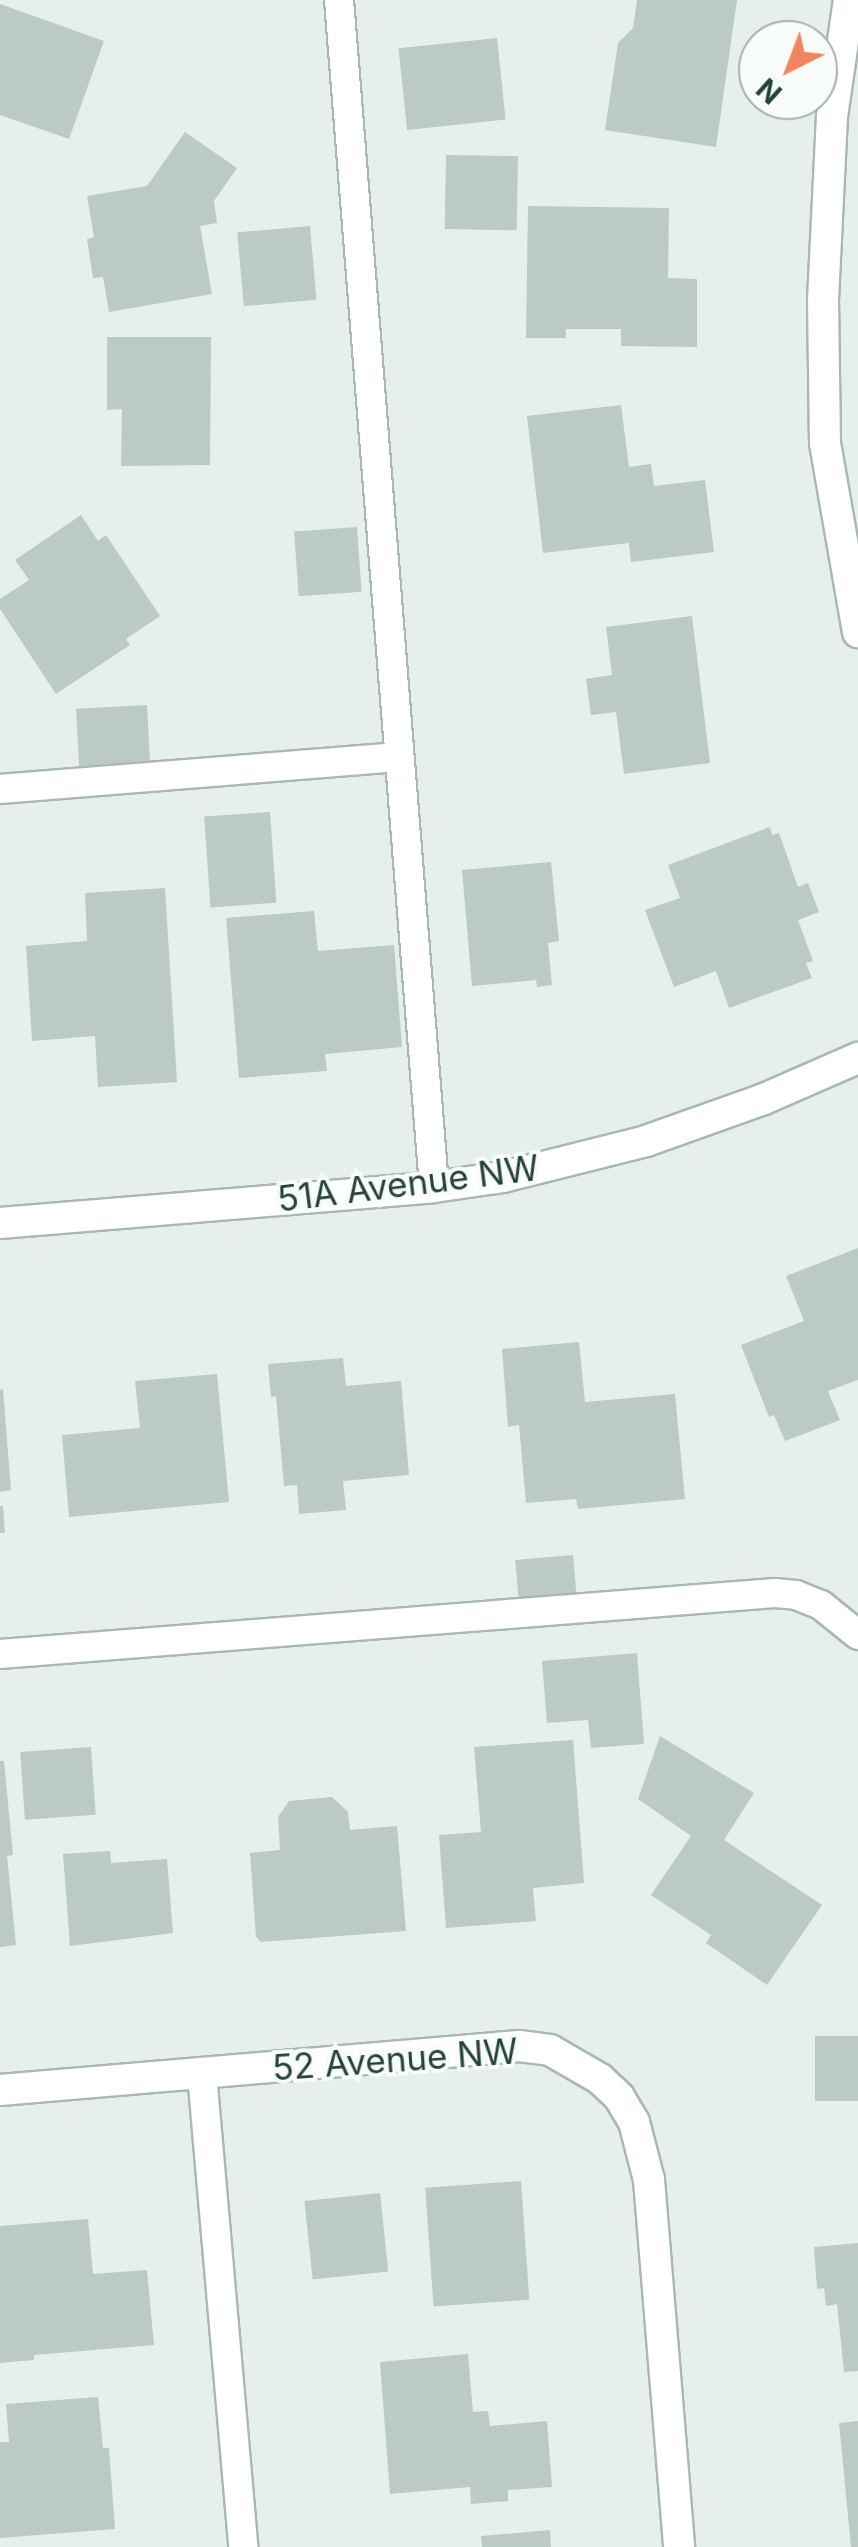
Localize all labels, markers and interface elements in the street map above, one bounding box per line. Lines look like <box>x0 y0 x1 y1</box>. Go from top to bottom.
north arrow <box>738 20 838 120</box>
text: N <box>750 71 789 111</box>
street label: 51A Avenue NW <box>275 1146 541 1220</box>
street label: 52 Avenue NW <box>271 2029 519 2089</box>

